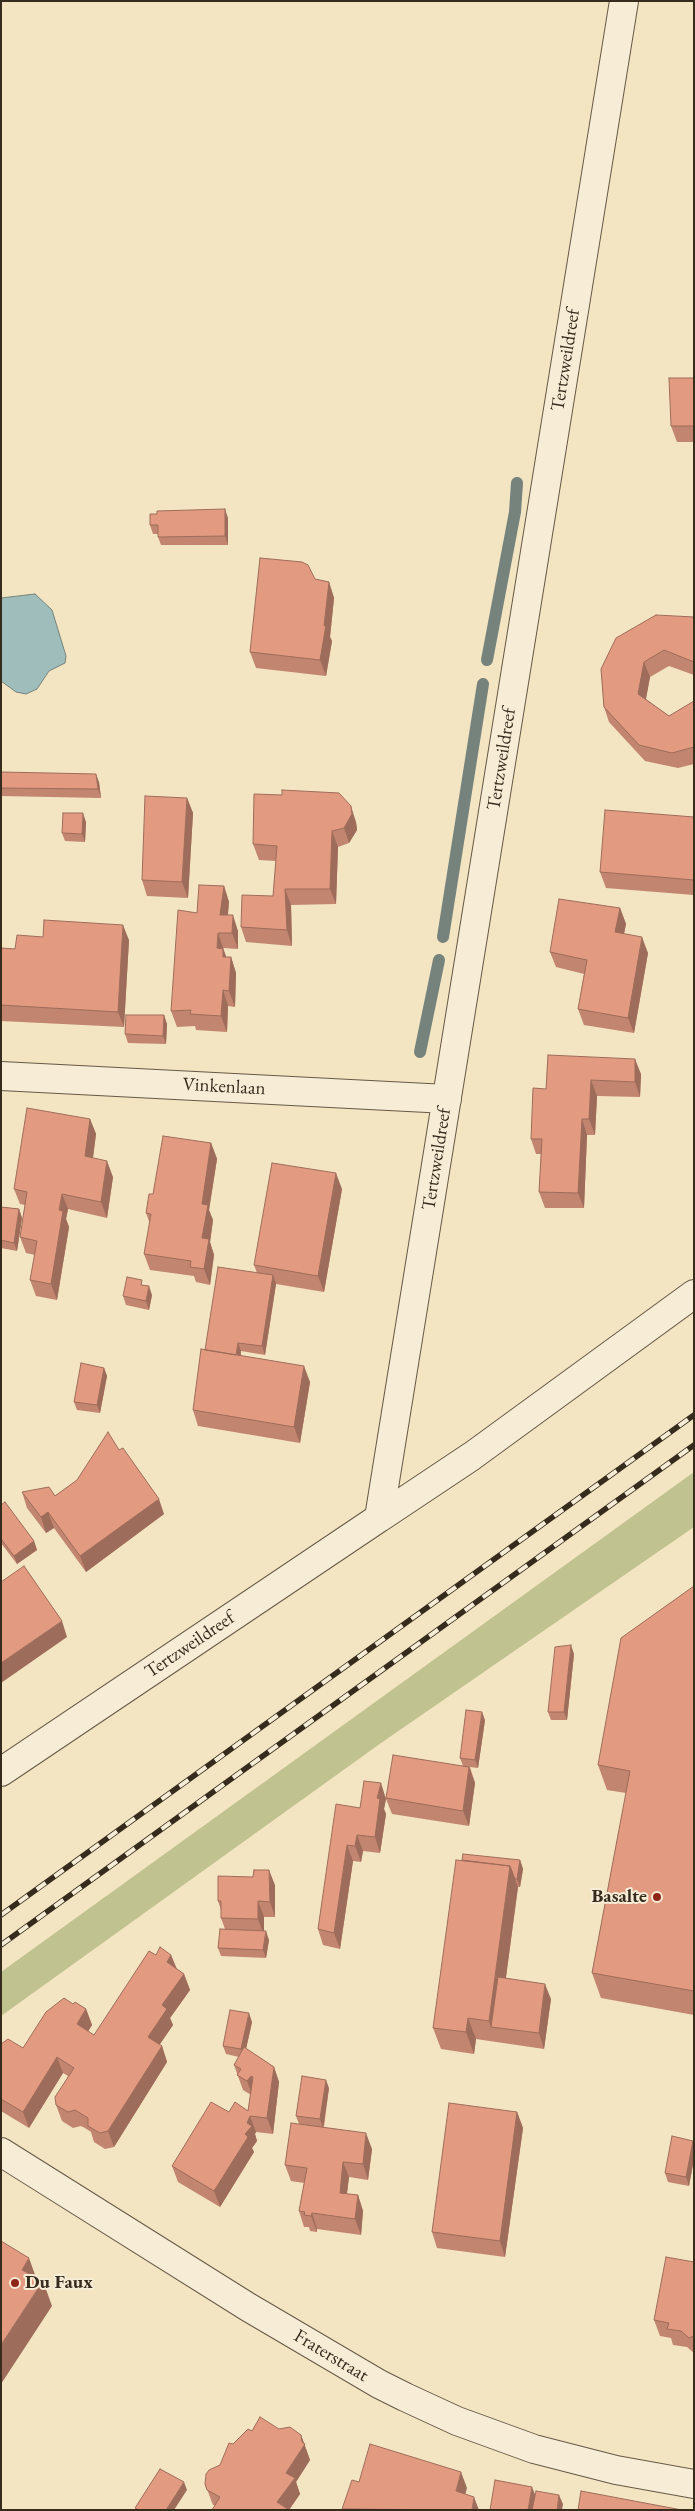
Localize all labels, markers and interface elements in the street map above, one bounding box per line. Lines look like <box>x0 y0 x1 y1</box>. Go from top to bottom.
street label: Tertzweildreef <box>547 307 585 413</box>
street label: Tertzweildreef <box>483 706 521 812</box>
street label: Vinkenlaan <box>182 1073 266 1101</box>
street label: Tertzweildreef <box>418 1106 456 1212</box>
street label: Tertzweildreef <box>141 1607 239 1683</box>
place label: Basalte <box>591 1886 647 1908</box>
marker: Basalte <box>651 1891 663 1903</box>
place label: Du Faux <box>25 2272 93 2294</box>
marker: Du Faux <box>9 2277 21 2289</box>
street label: Fraterstraat <box>290 2325 372 2387</box>

